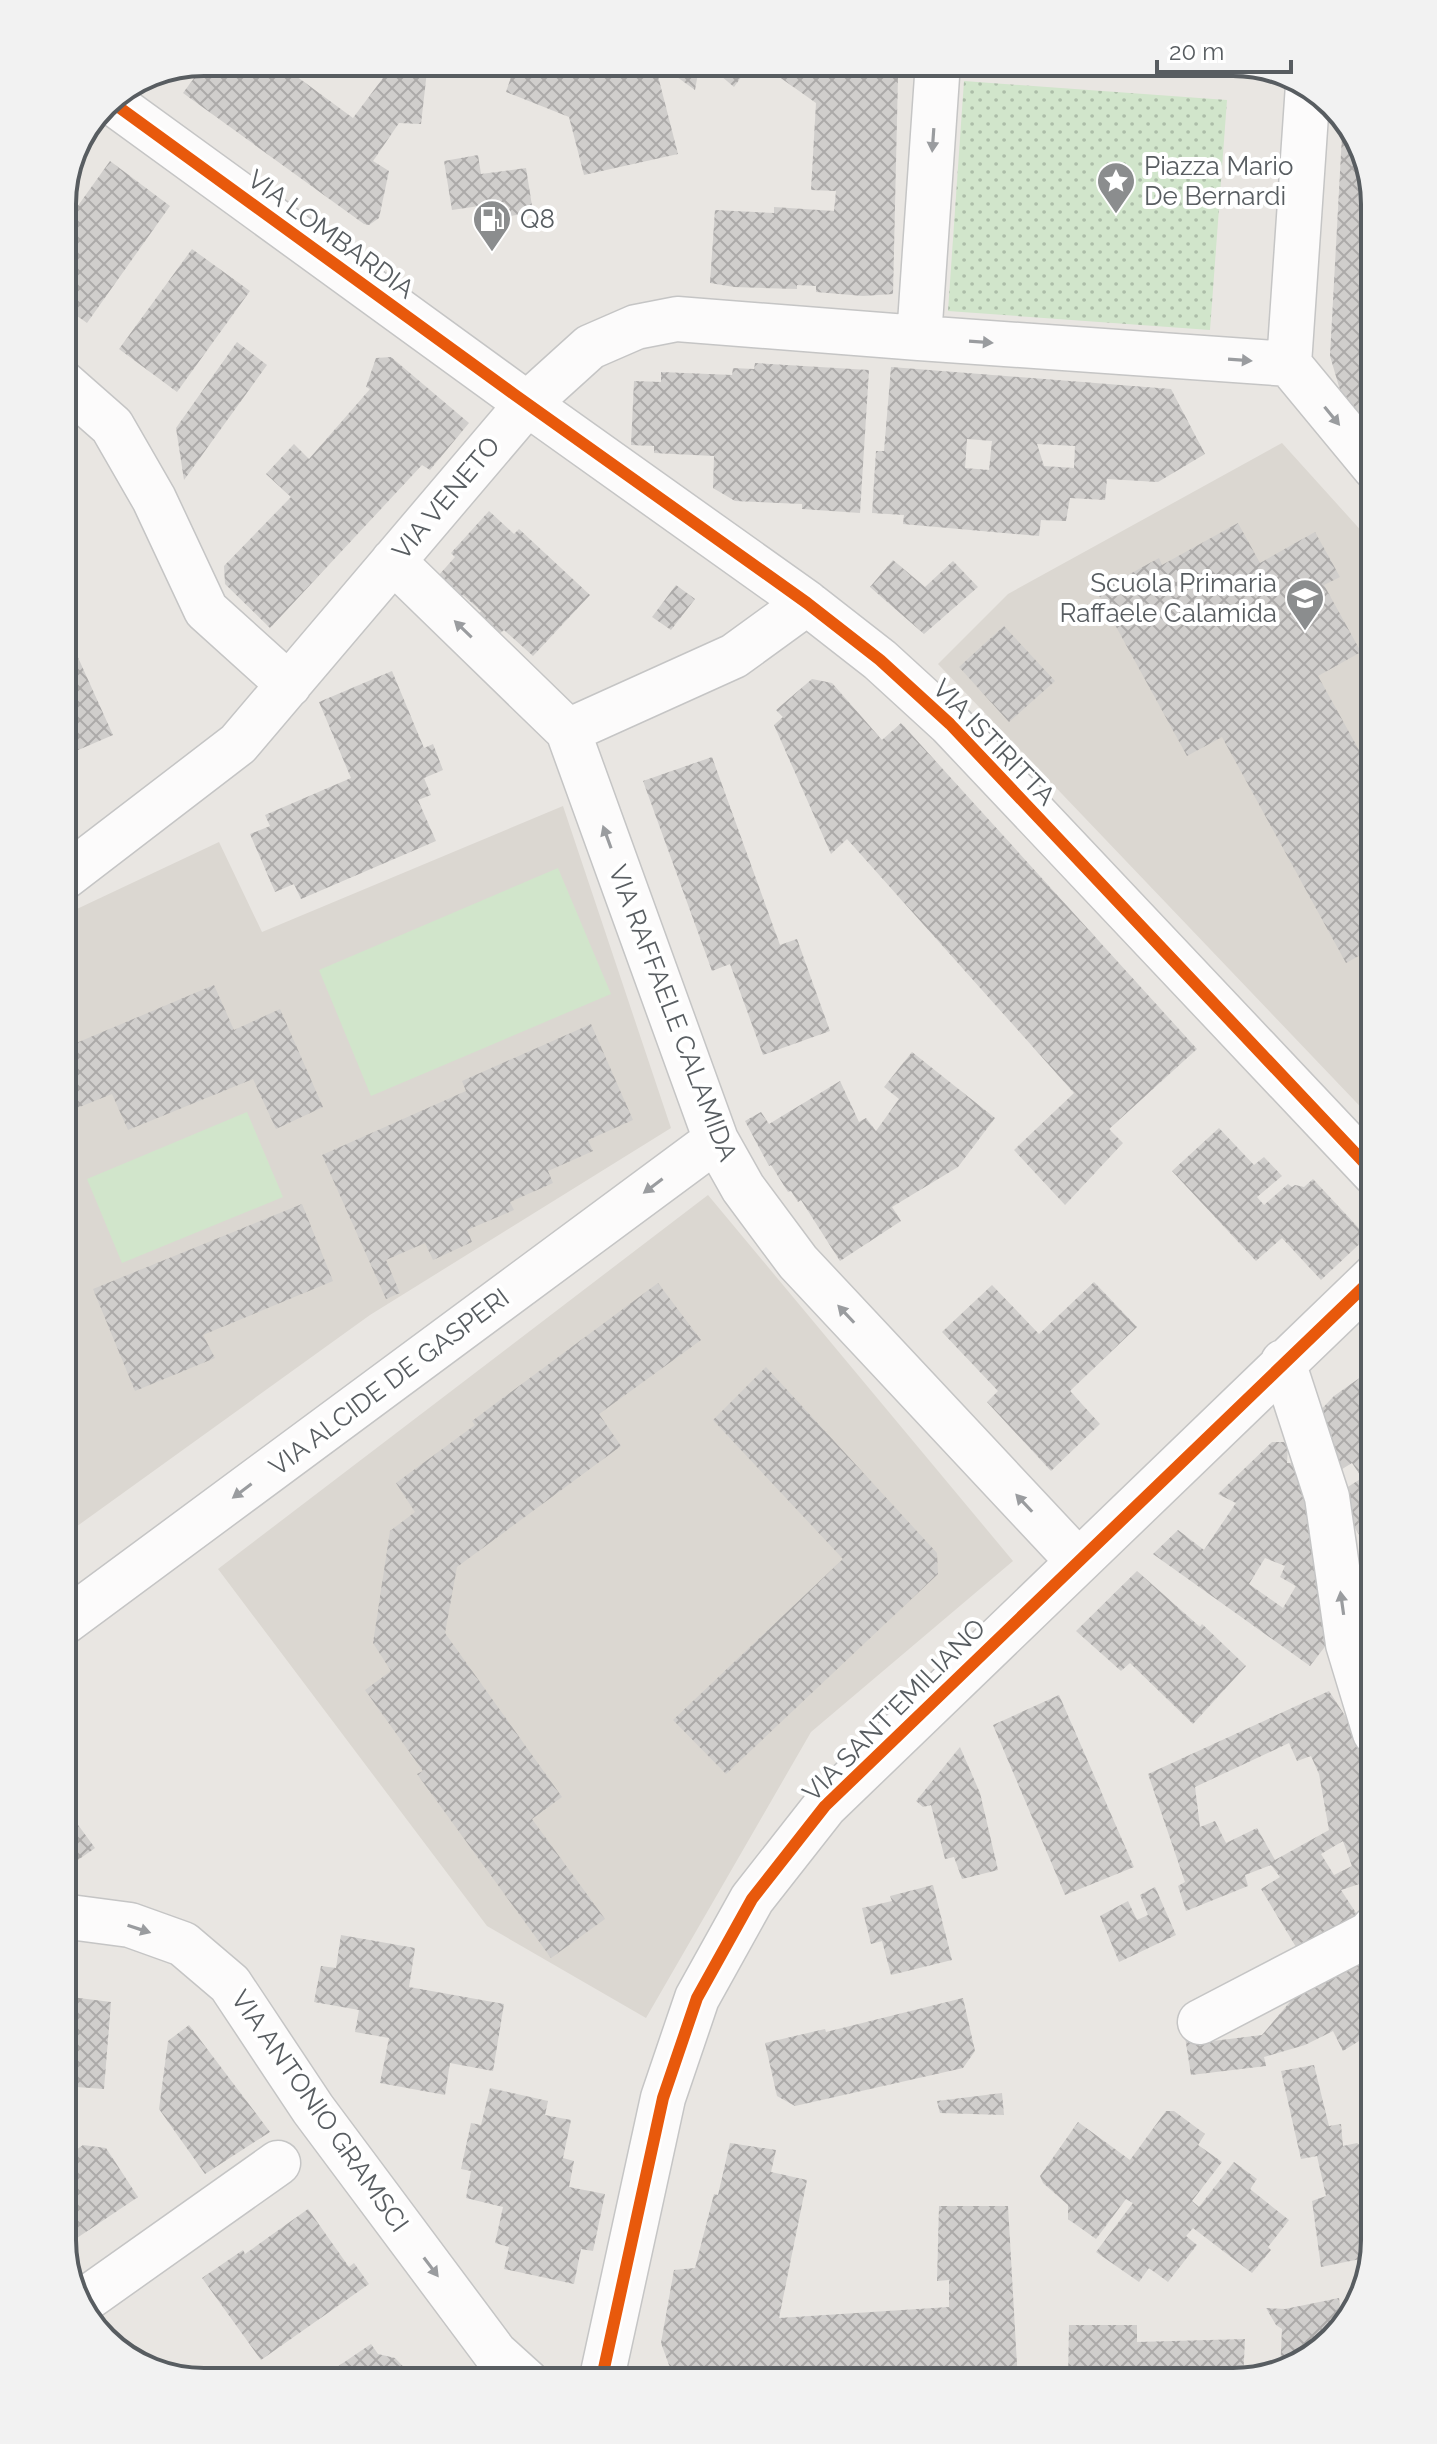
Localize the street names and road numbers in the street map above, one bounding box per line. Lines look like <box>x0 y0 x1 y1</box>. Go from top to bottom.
street label: VIA LOMBARDIA <box>242 164 420 305</box>
street label: VIA VENETO <box>386 431 506 565</box>
street label: VIA ISTIRITTA <box>927 673 1062 811</box>
street label: VIA RAFFAELE CALAMIDA <box>603 861 744 1166</box>
street label: VIA ALCIDE DE GASPERI <box>263 1282 515 1482</box>
street label: VIA SANT'EMILIANO <box>797 1613 991 1807</box>
street label: VIA ANTONIO GRAMSCI <box>225 1985 415 2237</box>

